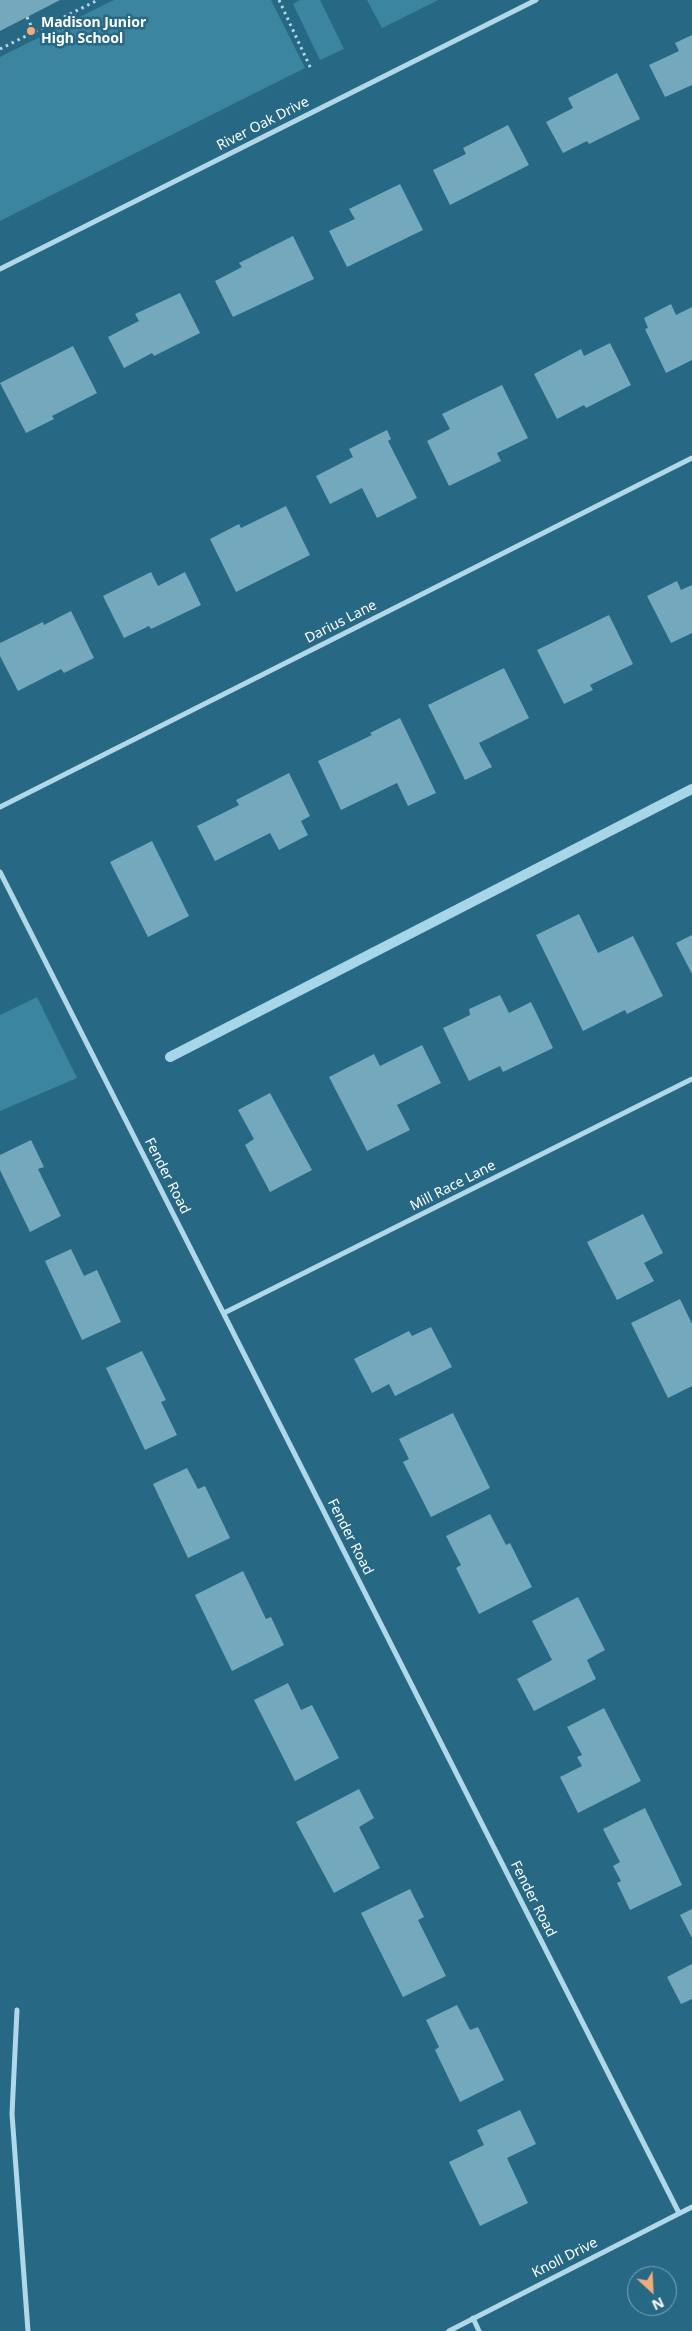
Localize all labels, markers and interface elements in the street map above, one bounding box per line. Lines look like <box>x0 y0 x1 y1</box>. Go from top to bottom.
place label: Madison Junior High School <box>41 15 146 48</box>
marker: Madison Junior High School <box>25 25 37 37</box>
street label: River Oak Drive <box>214 94 312 154</box>
street label: Darius Lane <box>302 597 380 647</box>
street label: Fender Road <box>141 1135 193 1217</box>
street label: Mill Race Lane <box>407 1157 499 1215</box>
street label: Fender Road <box>324 1496 376 1578</box>
street label: Fender Road <box>507 1858 559 1940</box>
street label: Knoll Drive <box>529 2234 601 2282</box>
north arrow <box>627 2266 677 2316</box>
text: N <box>649 2293 667 2315</box>

